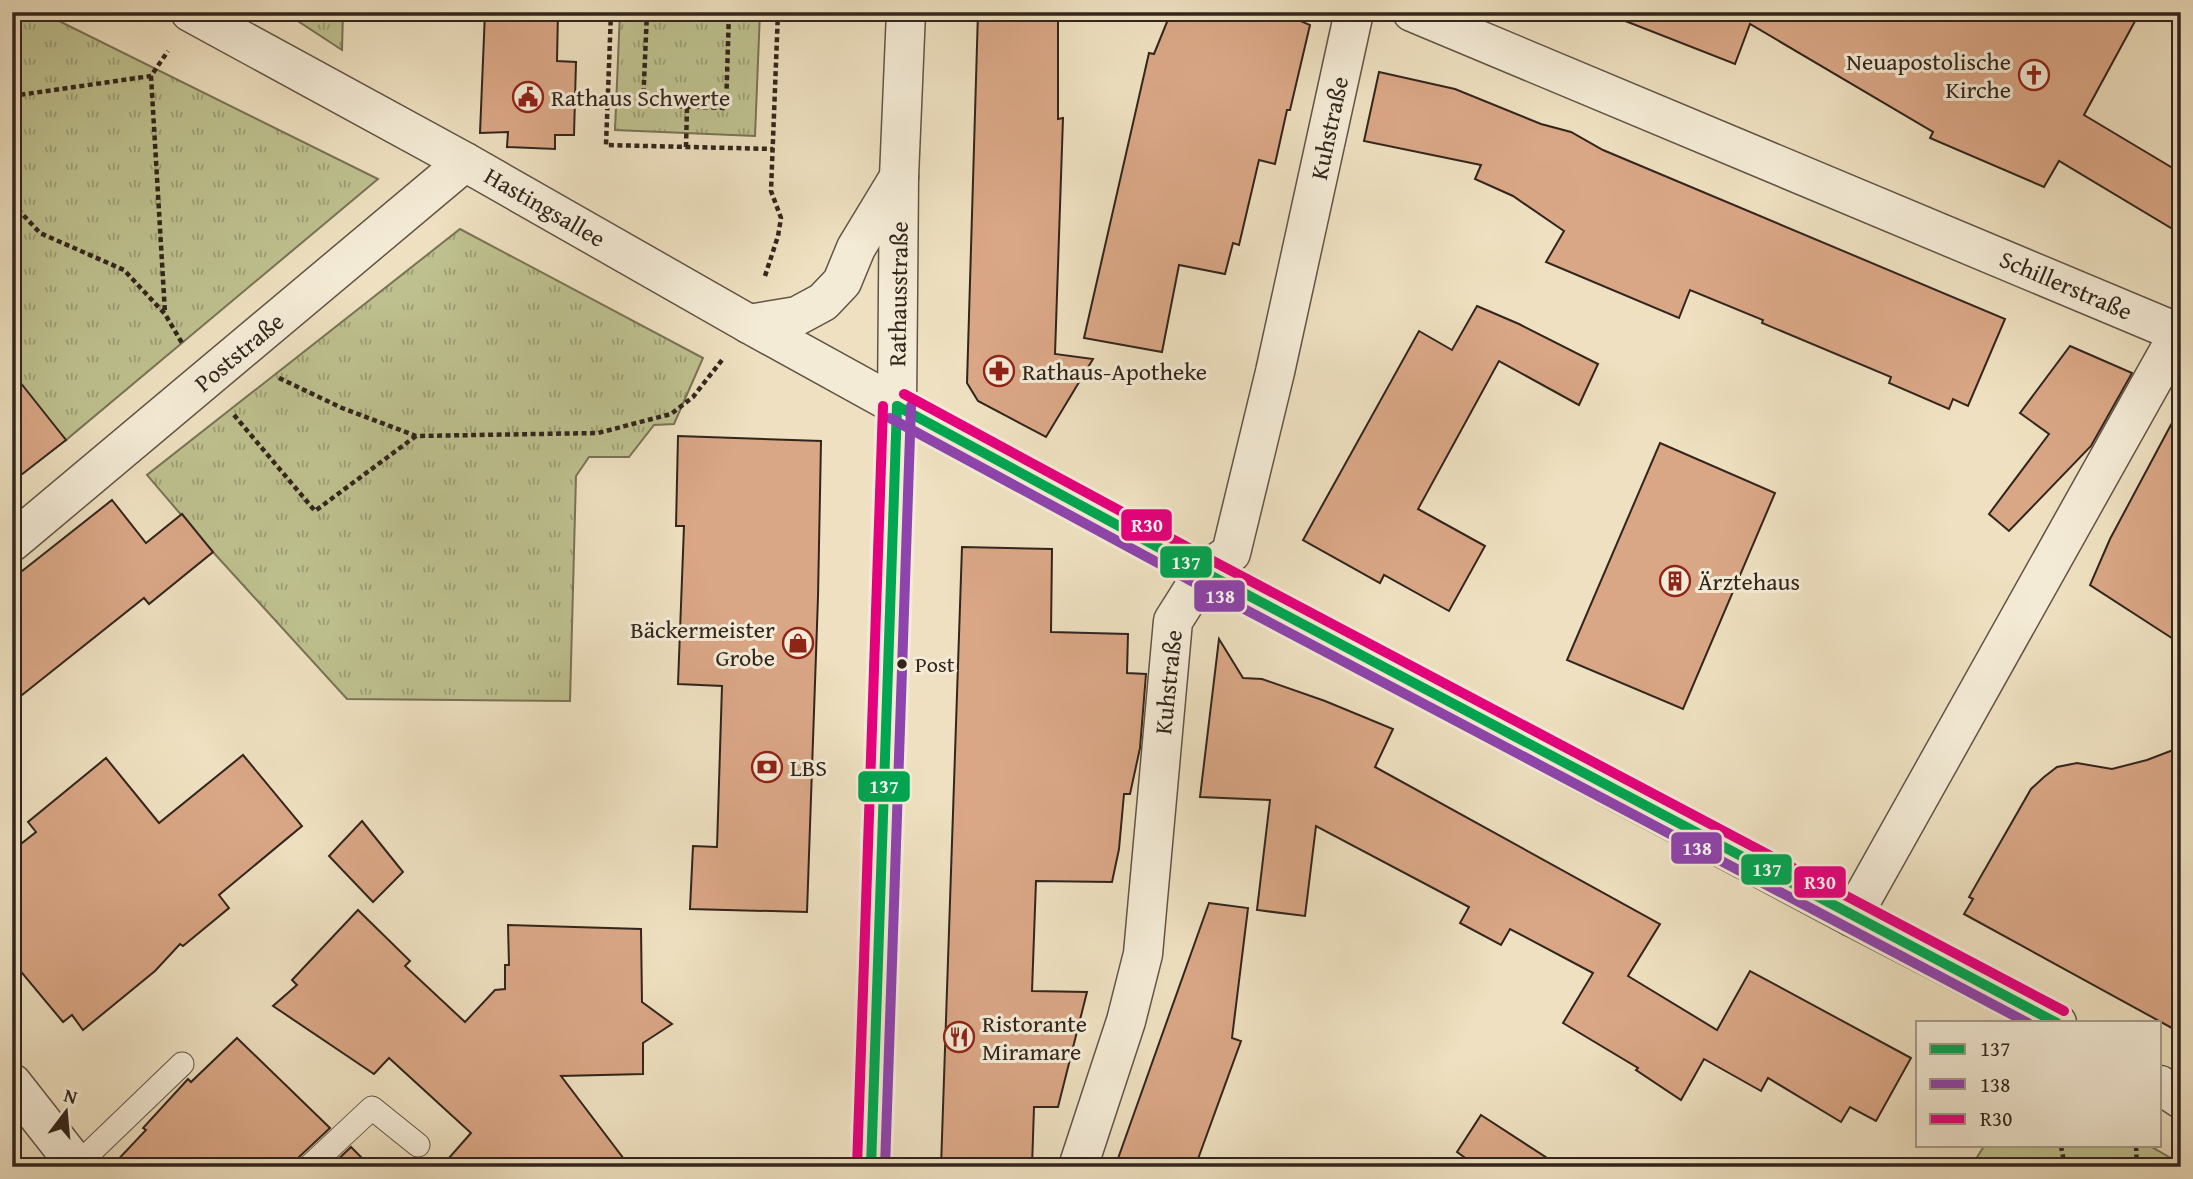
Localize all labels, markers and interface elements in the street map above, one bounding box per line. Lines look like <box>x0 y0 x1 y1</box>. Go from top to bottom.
place label: Neuapostolische Kirche <box>1846 44 2011 107</box>
church icon: Neuapostolische Kirche <box>2017 58 2051 92</box>
street label: Kuhstraße <box>1301 73 1357 183</box>
public building icon: Rathaus Schwerte <box>511 80 545 114</box>
place label: Rathaus Schwerte <box>551 80 730 115</box>
street label: Hastingsallee <box>478 158 612 256</box>
street label: Rathausstraße <box>879 221 917 367</box>
street label: Schillerstraße <box>1994 241 2138 329</box>
street label: Poststraße <box>187 304 291 400</box>
pharmacy icon: Rathaus-Apotheke <box>982 354 1016 388</box>
place label: Rathaus-Apotheke <box>1022 354 1207 389</box>
line badge: R30 <box>1120 508 1173 542</box>
text: R30 <box>1131 511 1163 539</box>
line badge: 137 <box>1159 545 1213 579</box>
text: 137 <box>1171 548 1201 576</box>
building icon: Ärztehaus <box>1658 564 1692 598</box>
place label: Ärztehaus <box>1698 564 1800 599</box>
line badge: 138 <box>1193 579 1246 613</box>
text: 138 <box>1205 582 1235 610</box>
place label: Bäckermeister Grobe <box>630 612 775 675</box>
shop icon: Bäckermeister Grobe <box>781 626 815 660</box>
street label: Kuhstraße <box>1145 628 1191 736</box>
place label: Post <box>915 648 955 680</box>
marker: Post <box>895 657 909 671</box>
bank icon: LBS <box>750 750 784 784</box>
place label: LBS <box>790 750 827 785</box>
line badge: 137 <box>857 770 911 803</box>
text: 137 <box>869 772 899 800</box>
line badge: 138 <box>1670 831 1723 865</box>
text: 138 <box>1682 834 1712 862</box>
line badge: 137 <box>1740 853 1793 886</box>
text: 137 <box>1752 855 1782 883</box>
line badge: R30 <box>1793 865 1847 899</box>
text: R30 <box>1804 868 1836 896</box>
place label: Ristorante Miramare <box>982 1006 1087 1069</box>
restaurant icon: Ristorante Miramare <box>942 1020 976 1054</box>
legend <box>1916 1021 2162 1148</box>
text: 137 <box>1980 1033 2010 1064</box>
text: 138 <box>1980 1069 2010 1100</box>
north arrow <box>32 1078 102 1148</box>
text: N <box>61 1080 81 1111</box>
text: R30 <box>1980 1103 2012 1134</box>

